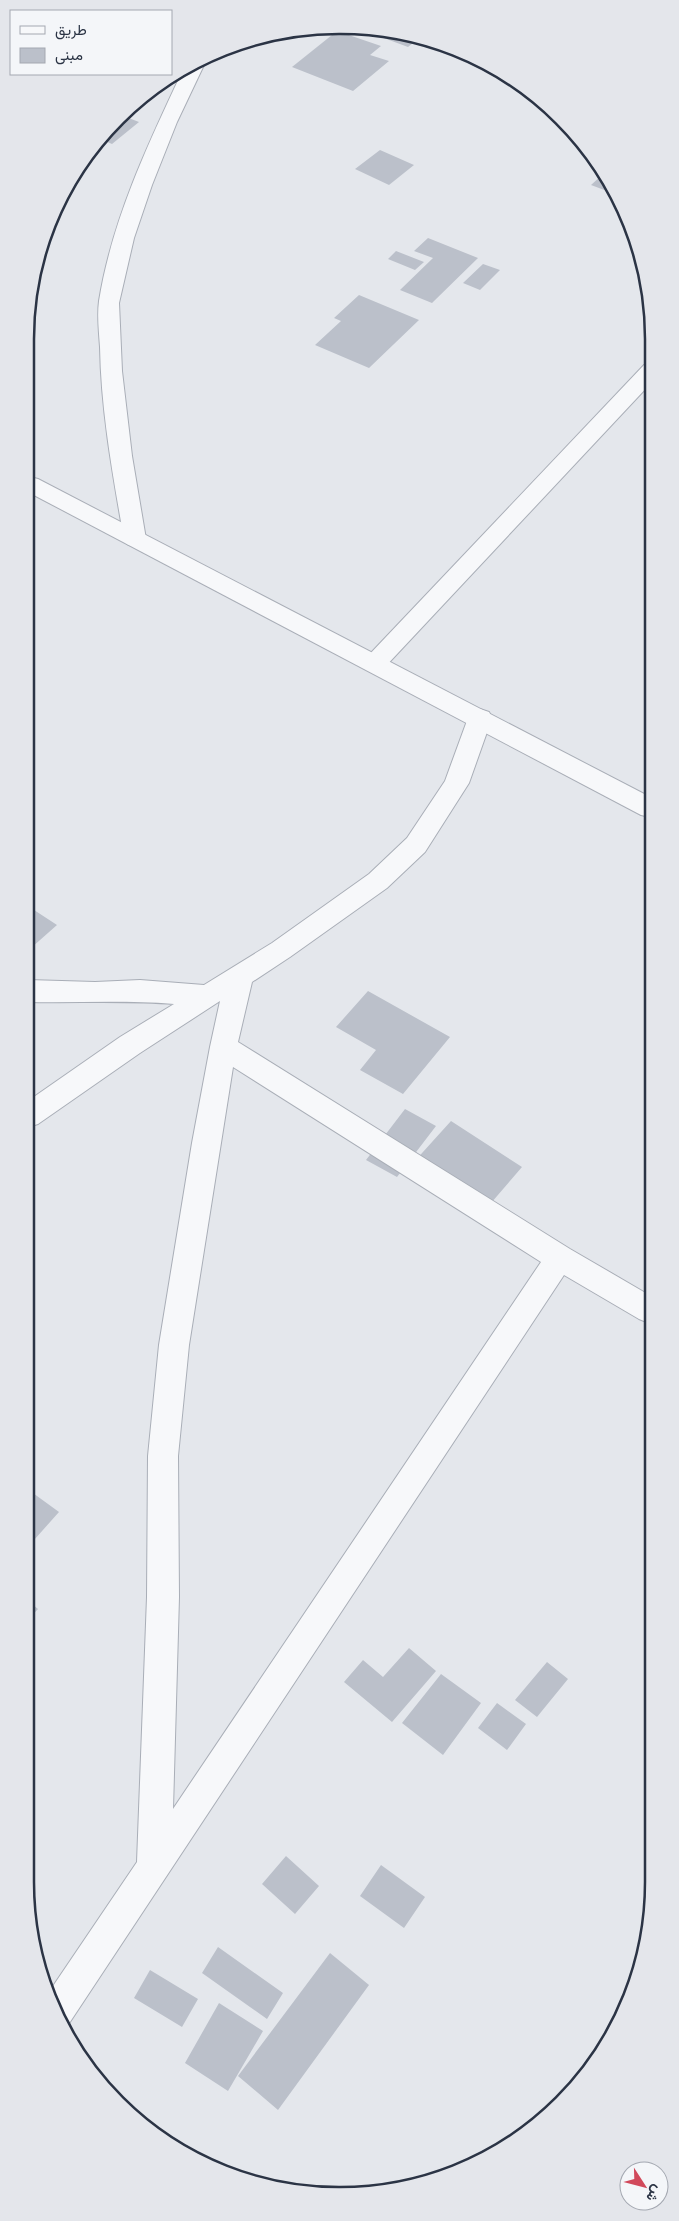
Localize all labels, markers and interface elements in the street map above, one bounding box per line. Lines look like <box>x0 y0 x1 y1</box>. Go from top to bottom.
legend <box>10 10 172 75</box>
text: طريق <box>55 19 87 40</box>
text: مبنى <box>55 44 83 65</box>
north arrow <box>619 2161 669 2211</box>
text: ش <box>642 2182 668 2206</box>

